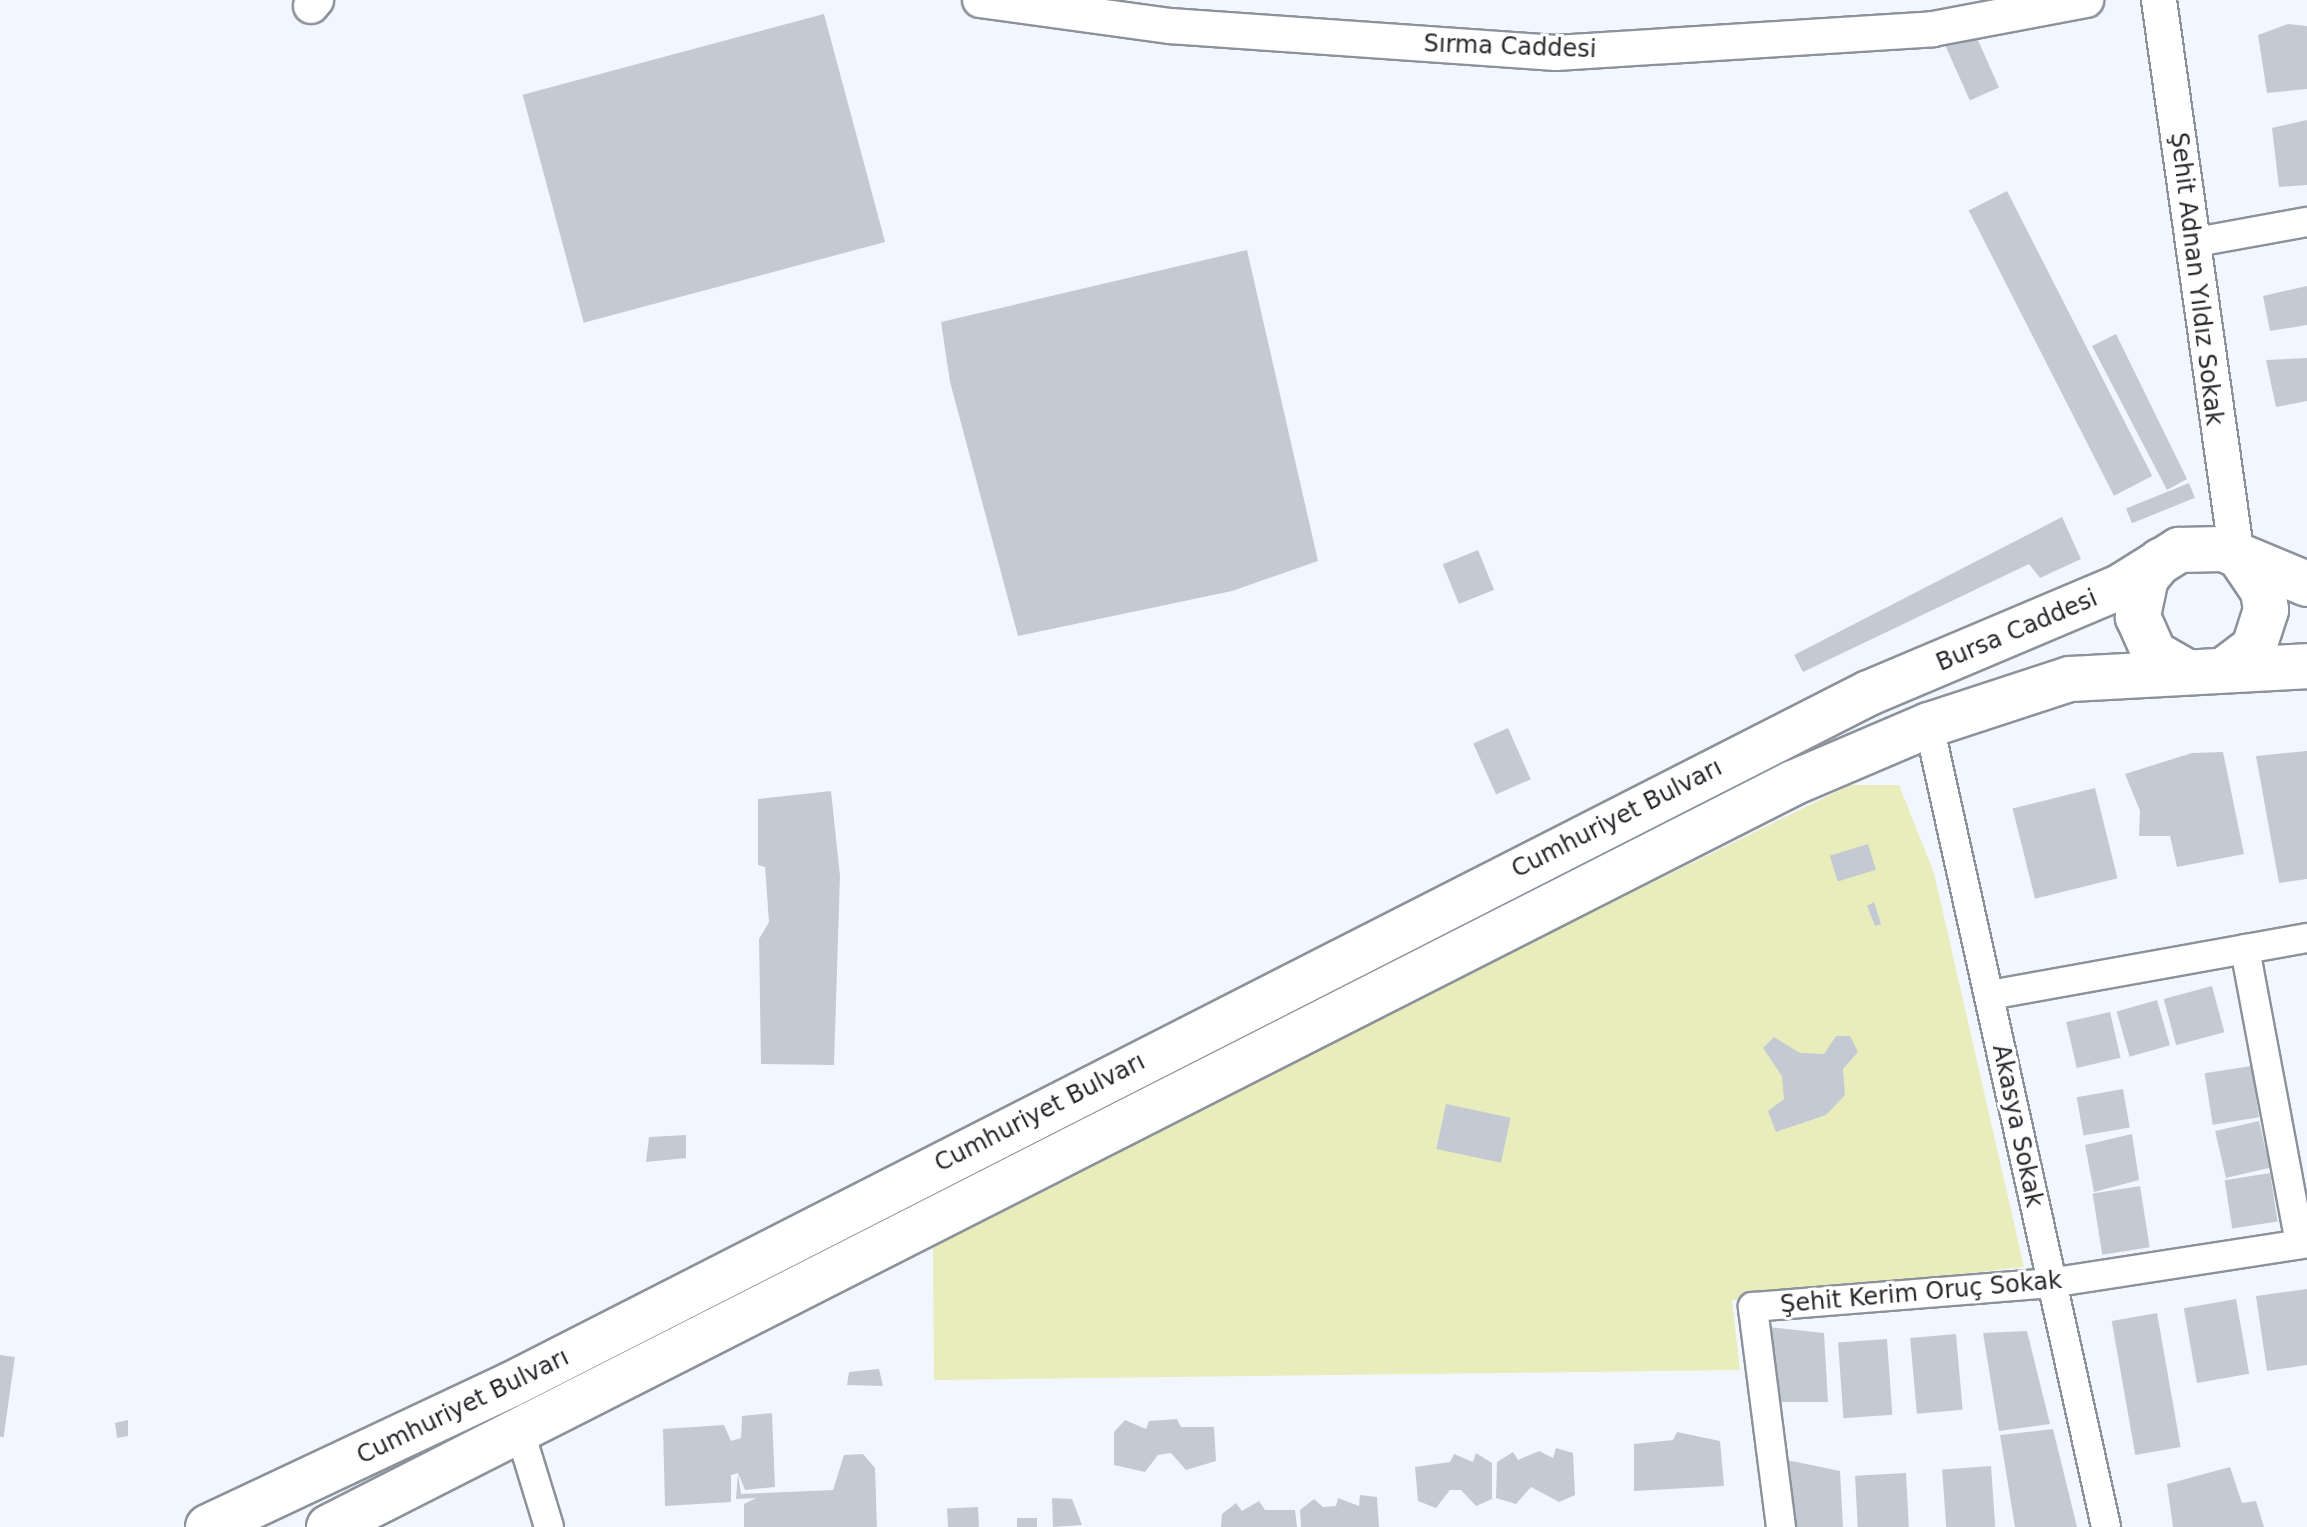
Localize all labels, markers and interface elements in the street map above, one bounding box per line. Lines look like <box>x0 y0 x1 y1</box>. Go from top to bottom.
street label: Sırma Caddesi <box>1423 30 1597 64</box>
street label: Şehit Adnan Yıldız Sokak <box>2164 131 2228 427</box>
street label: Bursa Caddesi <box>1932 584 2102 678</box>
street label: Cumhuriyet Bulvarı <box>1507 753 1727 885</box>
street label: Akasya Sokak <box>1986 1042 2048 1210</box>
street label: Cumhuriyet Bulvarı <box>930 1047 1150 1179</box>
street label: Şehit Kerim Oruç Sokak <box>1779 1266 2063 1320</box>
street label: Cumhuriyet Bulvarı <box>352 1343 574 1471</box>

